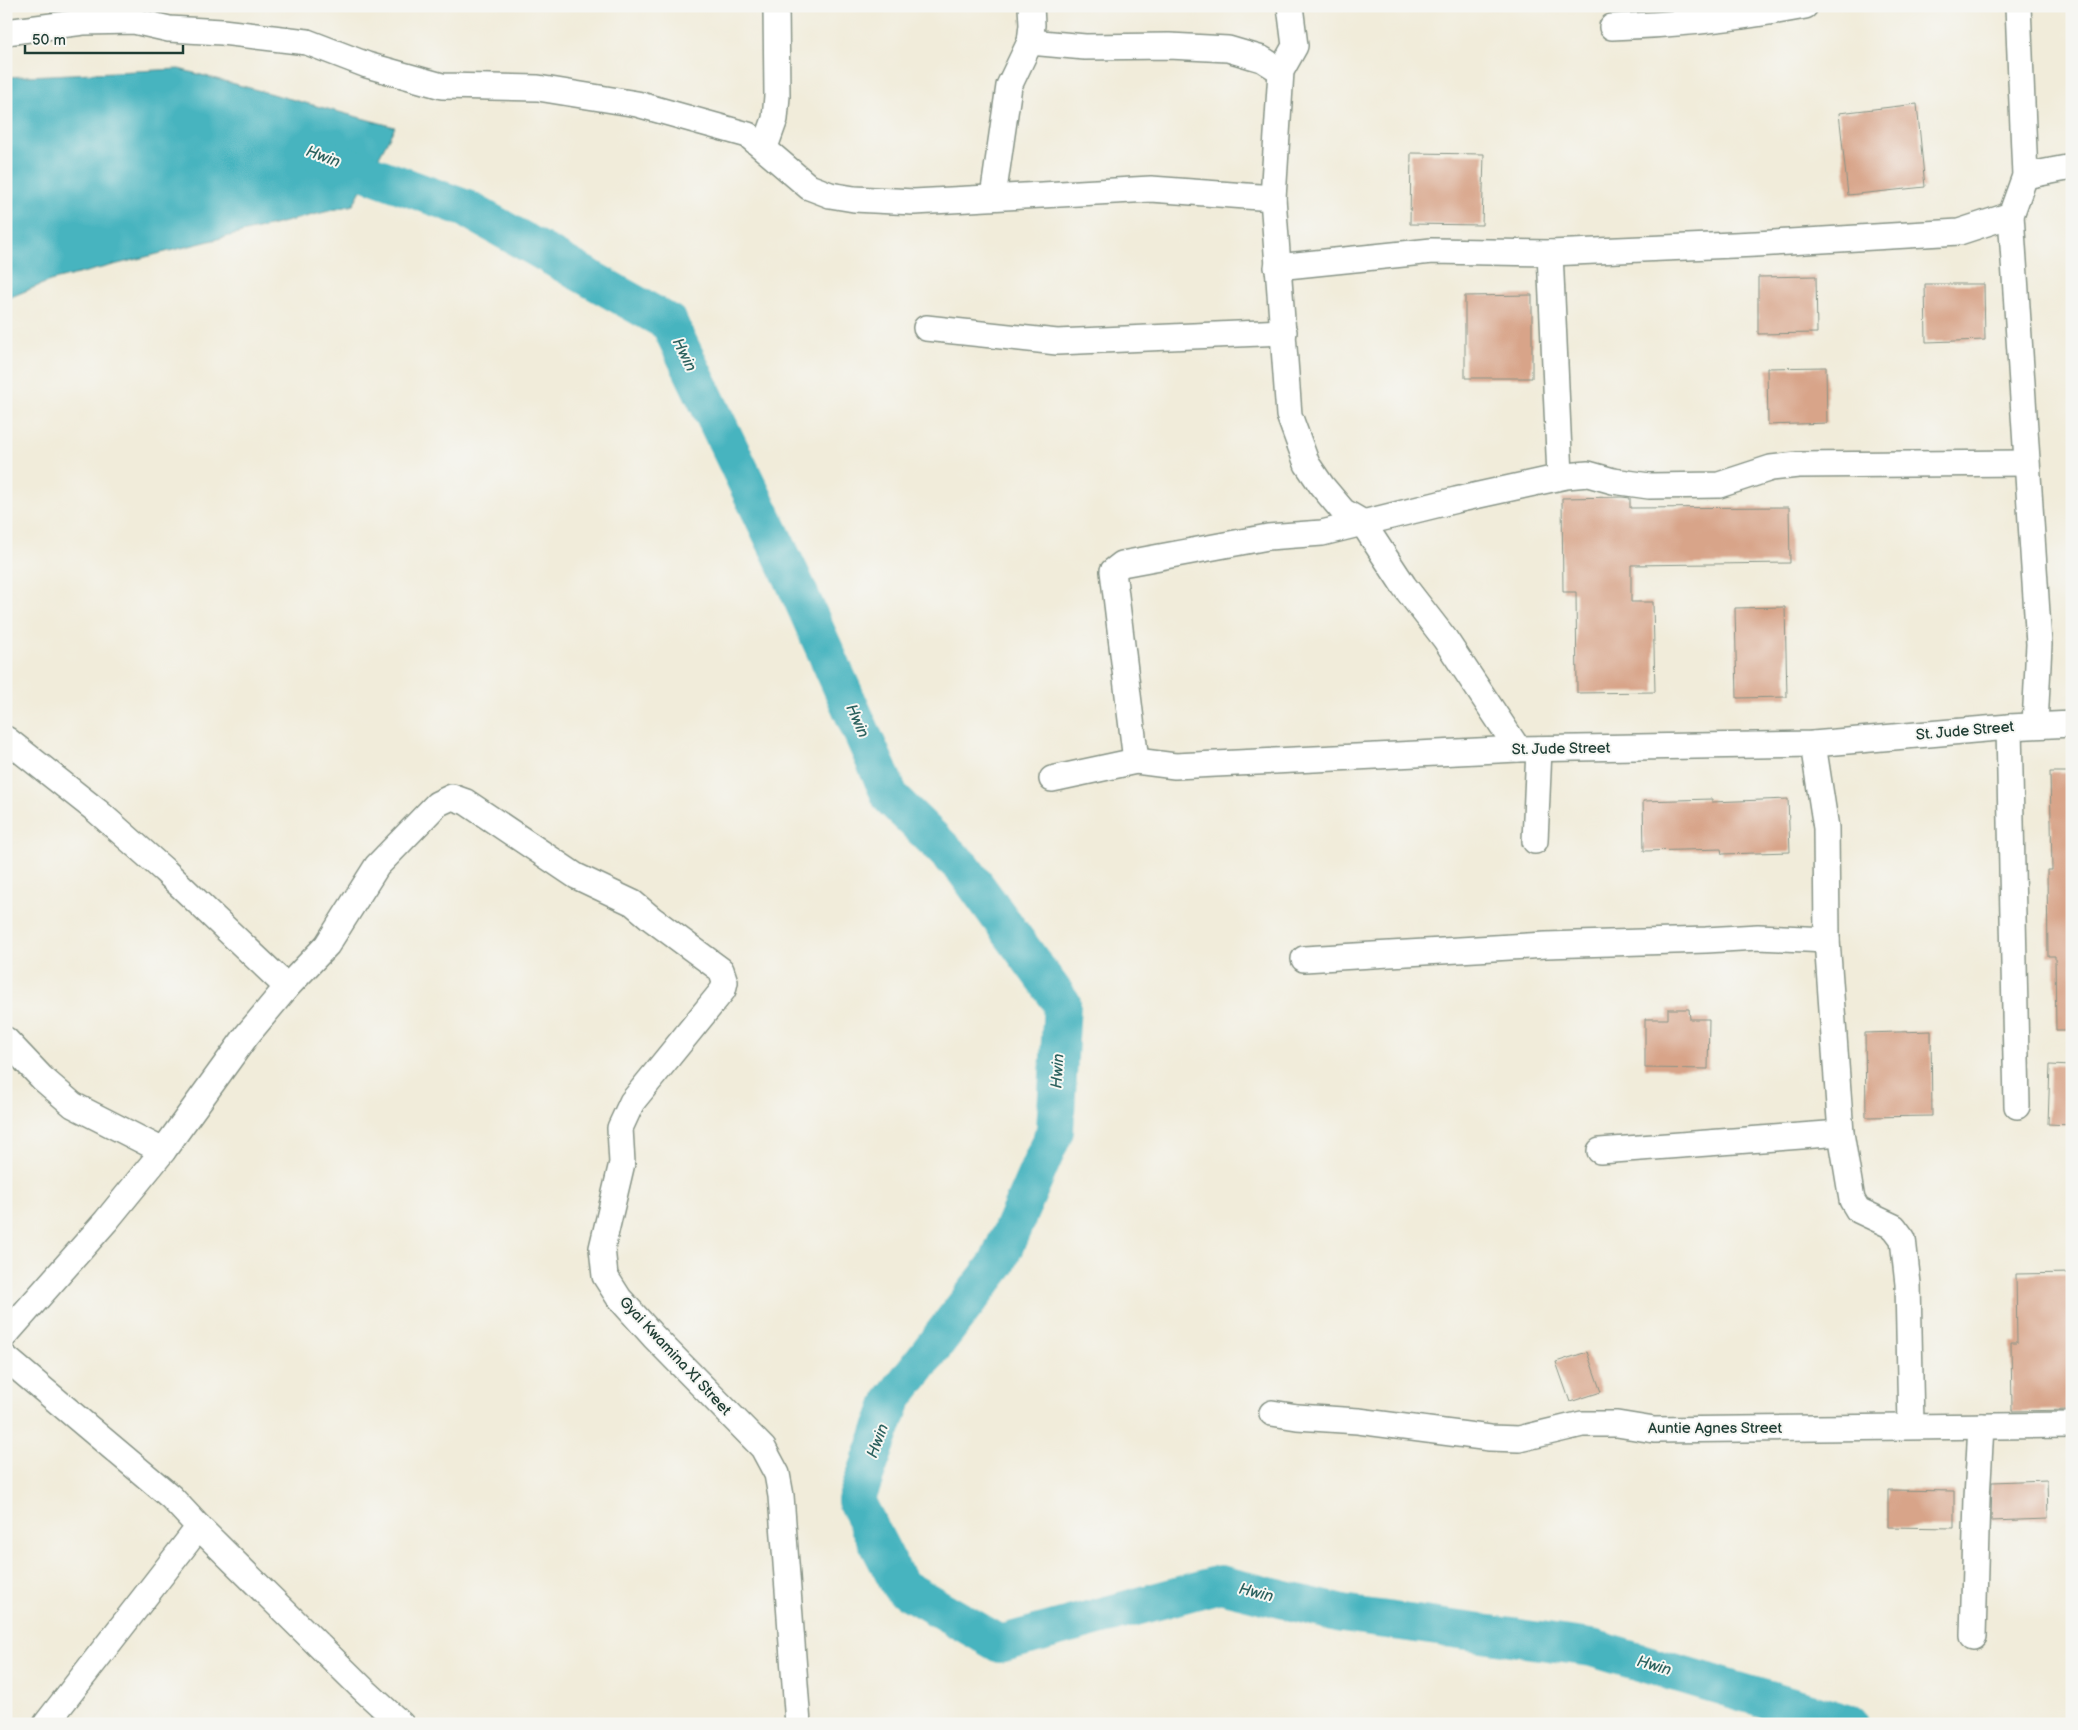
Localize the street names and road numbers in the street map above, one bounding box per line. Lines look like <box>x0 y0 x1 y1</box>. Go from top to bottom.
street label: St. Jude Street <box>1915 717 2015 745</box>
street label: St. Jude Street <box>1512 739 1611 759</box>
street label: Gyai Kwamina XI Street <box>615 1293 735 1420</box>
street label: Auntie Agnes Street <box>1648 1419 1782 1438</box>

